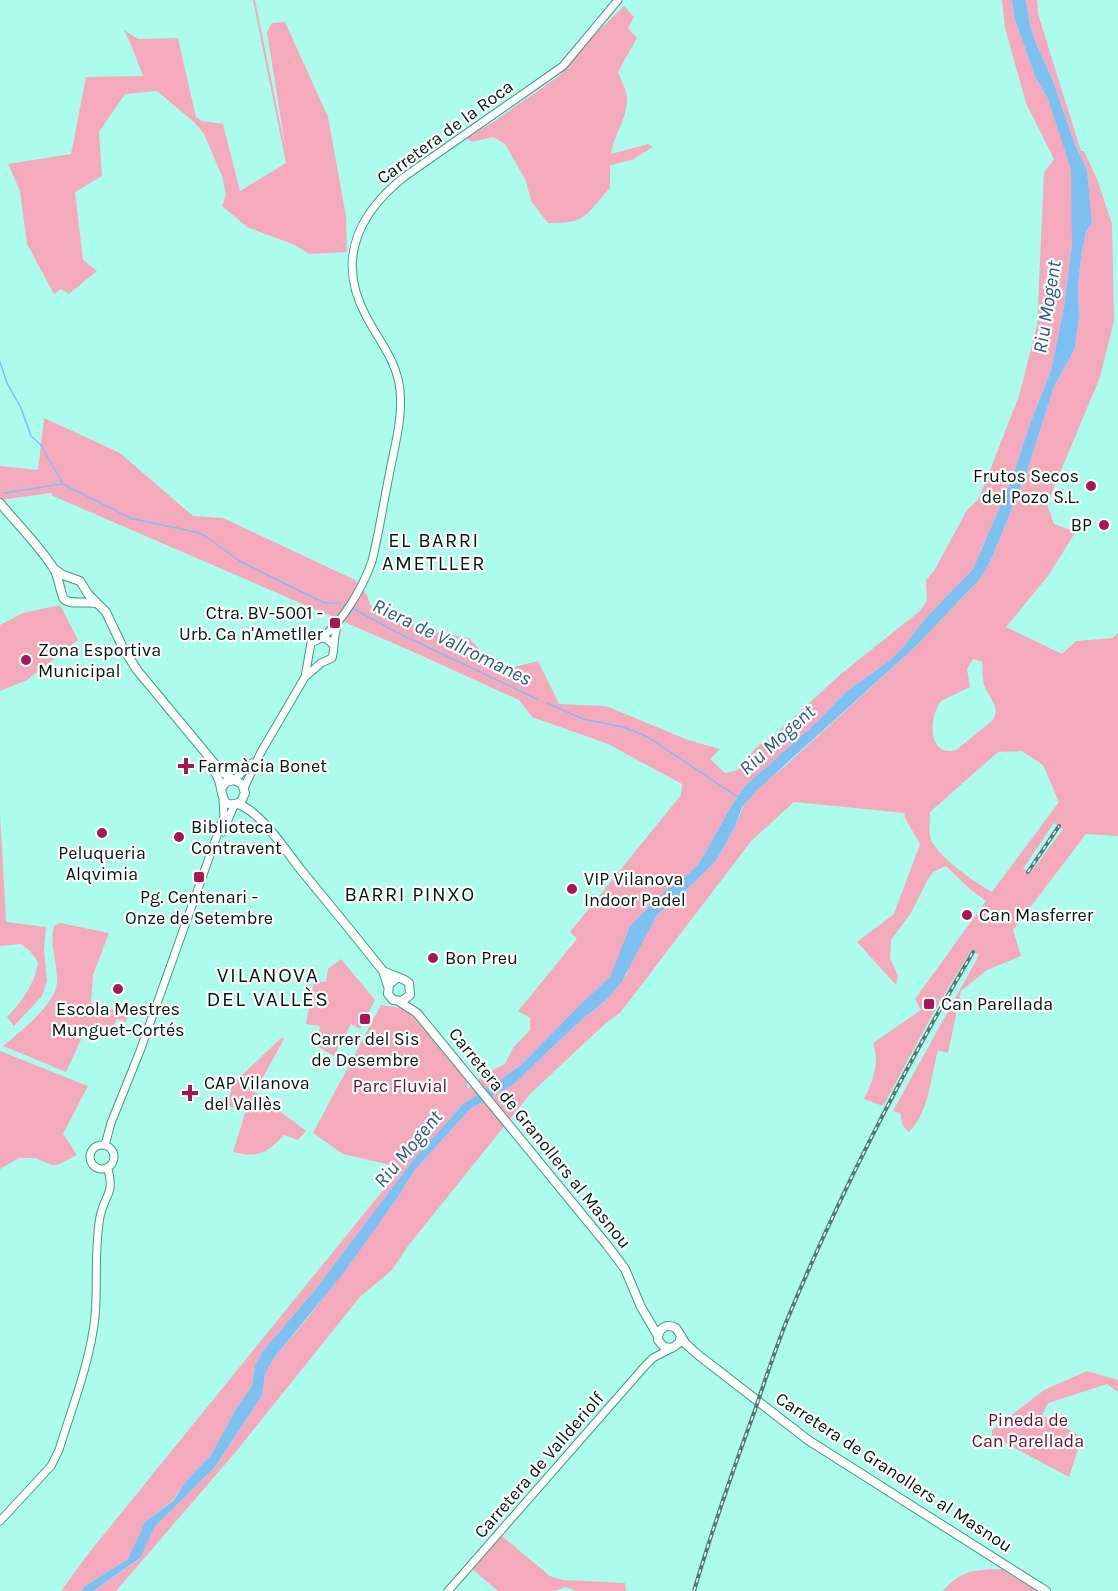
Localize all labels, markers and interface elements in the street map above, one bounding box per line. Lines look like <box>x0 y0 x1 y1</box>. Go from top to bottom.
street label: Carretera de la Roca <box>372 75 518 189</box>
water label: Riu Mogent <box>1028 259 1066 355</box>
place label: Frutos Secos del Pozo S.L. <box>973 465 1079 508</box>
marker: Frutos Secos del Pozo S.L. <box>1084 479 1098 493</box>
place label: BP <box>1071 514 1092 536</box>
marker: BP <box>1097 518 1111 532</box>
district label: EL BARRI AMETLLER <box>382 529 486 575</box>
water label: Riera de Vallromanes <box>369 594 535 690</box>
place label: Ctra. BV-5001 - Urb. Ca n'Ametller <box>179 602 323 645</box>
marker: Ctra. BV-5001 - Urb. Ca n'Ametller <box>328 616 342 630</box>
place label: Zona Esportiva Municipal <box>38 639 161 682</box>
marker: Zona Esportiva Municipal <box>19 653 33 667</box>
water label: Riu Mogent <box>734 700 820 780</box>
place label: Farmàcia Bonet <box>198 755 327 777</box>
marker: Farmàcia Bonet <box>179 759 193 773</box>
place label: Biblioteca Contravent <box>191 816 282 859</box>
marker: Peluqueria Alqvimia <box>95 826 109 840</box>
marker: Biblioteca Contravent <box>172 830 186 844</box>
place label: Peluqueria Alqvimia <box>58 842 146 885</box>
place label: VIP Vilanova Indoor Padel <box>584 868 686 911</box>
marker: Pg. Centenari - Onze de Setembre <box>192 870 206 884</box>
marker: VIP Vilanova Indoor Padel <box>565 882 579 896</box>
district label: BARRI PINXO <box>344 883 476 906</box>
place label: Pg. Centenari - Onze de Setembre <box>125 886 273 929</box>
place label: Can Masferrer <box>979 904 1094 926</box>
marker: Can Masferrer <box>960 908 974 922</box>
place label: Bon Preu <box>445 947 518 969</box>
marker: Bon Preu <box>426 951 440 965</box>
district label: VILANOVA DEL VALLÈS <box>207 963 329 1011</box>
marker: Escola Mestres Munguet-Cortés <box>111 982 125 996</box>
place label: Can Parellada <box>941 993 1053 1015</box>
marker: Can Parellada <box>922 997 936 1011</box>
place label: Escola Mestres Munguet-Cortés <box>51 998 185 1041</box>
marker: Carrer del Sis de Desembre <box>358 1012 372 1026</box>
street label: Carretera de Granollers al Masnou <box>444 1023 636 1253</box>
place label: Carrer del Sis de Desembre <box>311 1028 419 1071</box>
place label: CAP Vilanova del Vallès <box>204 1072 310 1115</box>
park label: Parc Fluvial <box>353 1075 447 1097</box>
marker: CAP Vilanova del Vallès <box>181 1084 199 1102</box>
water label: Riu Mogent <box>369 1106 447 1192</box>
street label: Carretera de Vallderiolf <box>470 1387 609 1543</box>
street label: Carretera de Granollers al Masnou <box>772 1387 1016 1557</box>
park label: Pineda de Can Parellada <box>972 1409 1084 1452</box>

